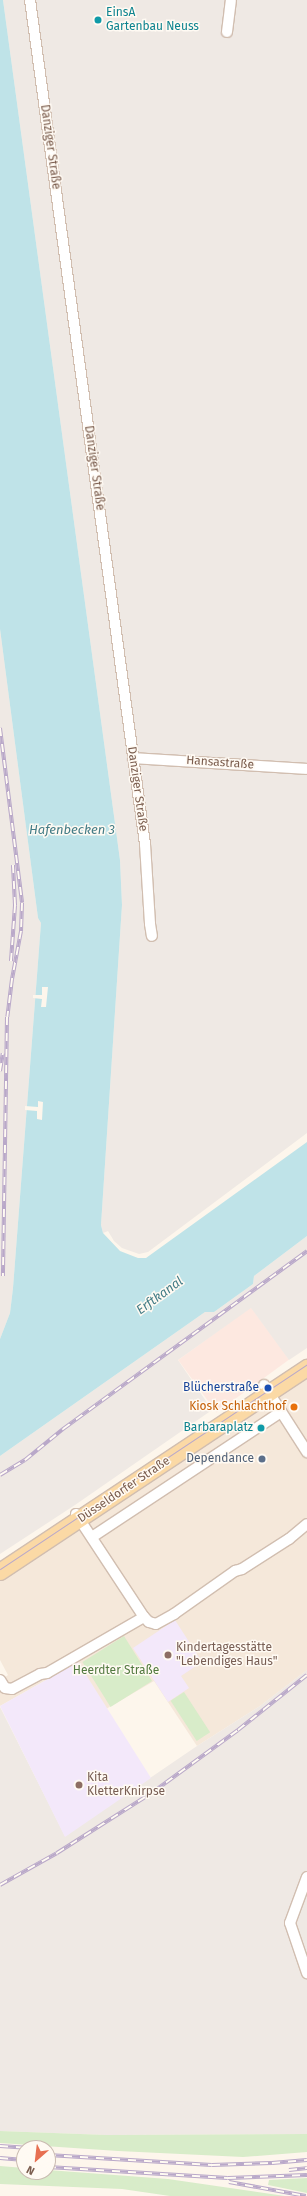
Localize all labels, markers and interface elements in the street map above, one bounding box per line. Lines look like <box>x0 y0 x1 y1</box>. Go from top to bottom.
place label: EinsA Gartenbau Neuss <box>106 6 199 34</box>
marker: EinsA Gartenbau Neuss <box>93 15 103 25</box>
street label: Danziger Straße <box>37 104 63 190</box>
street label: Danziger Straße <box>81 425 107 511</box>
street label: Danziger Straße <box>124 746 150 832</box>
street label: Hansastraße <box>186 753 254 773</box>
water label: Hafenbecken 3 <box>29 822 115 838</box>
water label: Erftkanal <box>134 1274 186 1318</box>
place label: Blücherstraße <box>183 1381 259 1395</box>
marker: Blücherstraße <box>262 1382 274 1394</box>
place label: Kiosk Schlachthof <box>189 1400 286 1414</box>
marker: Kiosk Schlachthof <box>289 1402 299 1412</box>
place label: Barbaraplatz <box>184 1421 253 1435</box>
marker: Barbaraplatz <box>256 1423 266 1433</box>
place label: Dependance <box>186 1452 254 1466</box>
street label: Düsseldorfer Straße <box>75 1454 173 1526</box>
marker: Dependance <box>257 1454 267 1464</box>
place label: Kindertagesstätte "Lebendiges Haus" <box>176 1641 278 1669</box>
marker: Kindertagesstätte "Lebendiges Haus" <box>163 1650 173 1660</box>
park label: Heerdter Straße <box>73 1664 159 1678</box>
place label: Kita KletterKnirpse <box>87 1771 165 1799</box>
marker: Kita KletterKnirpse <box>74 1780 84 1790</box>
north arrow <box>16 2140 56 2180</box>
text: N <box>24 2163 37 2178</box>

